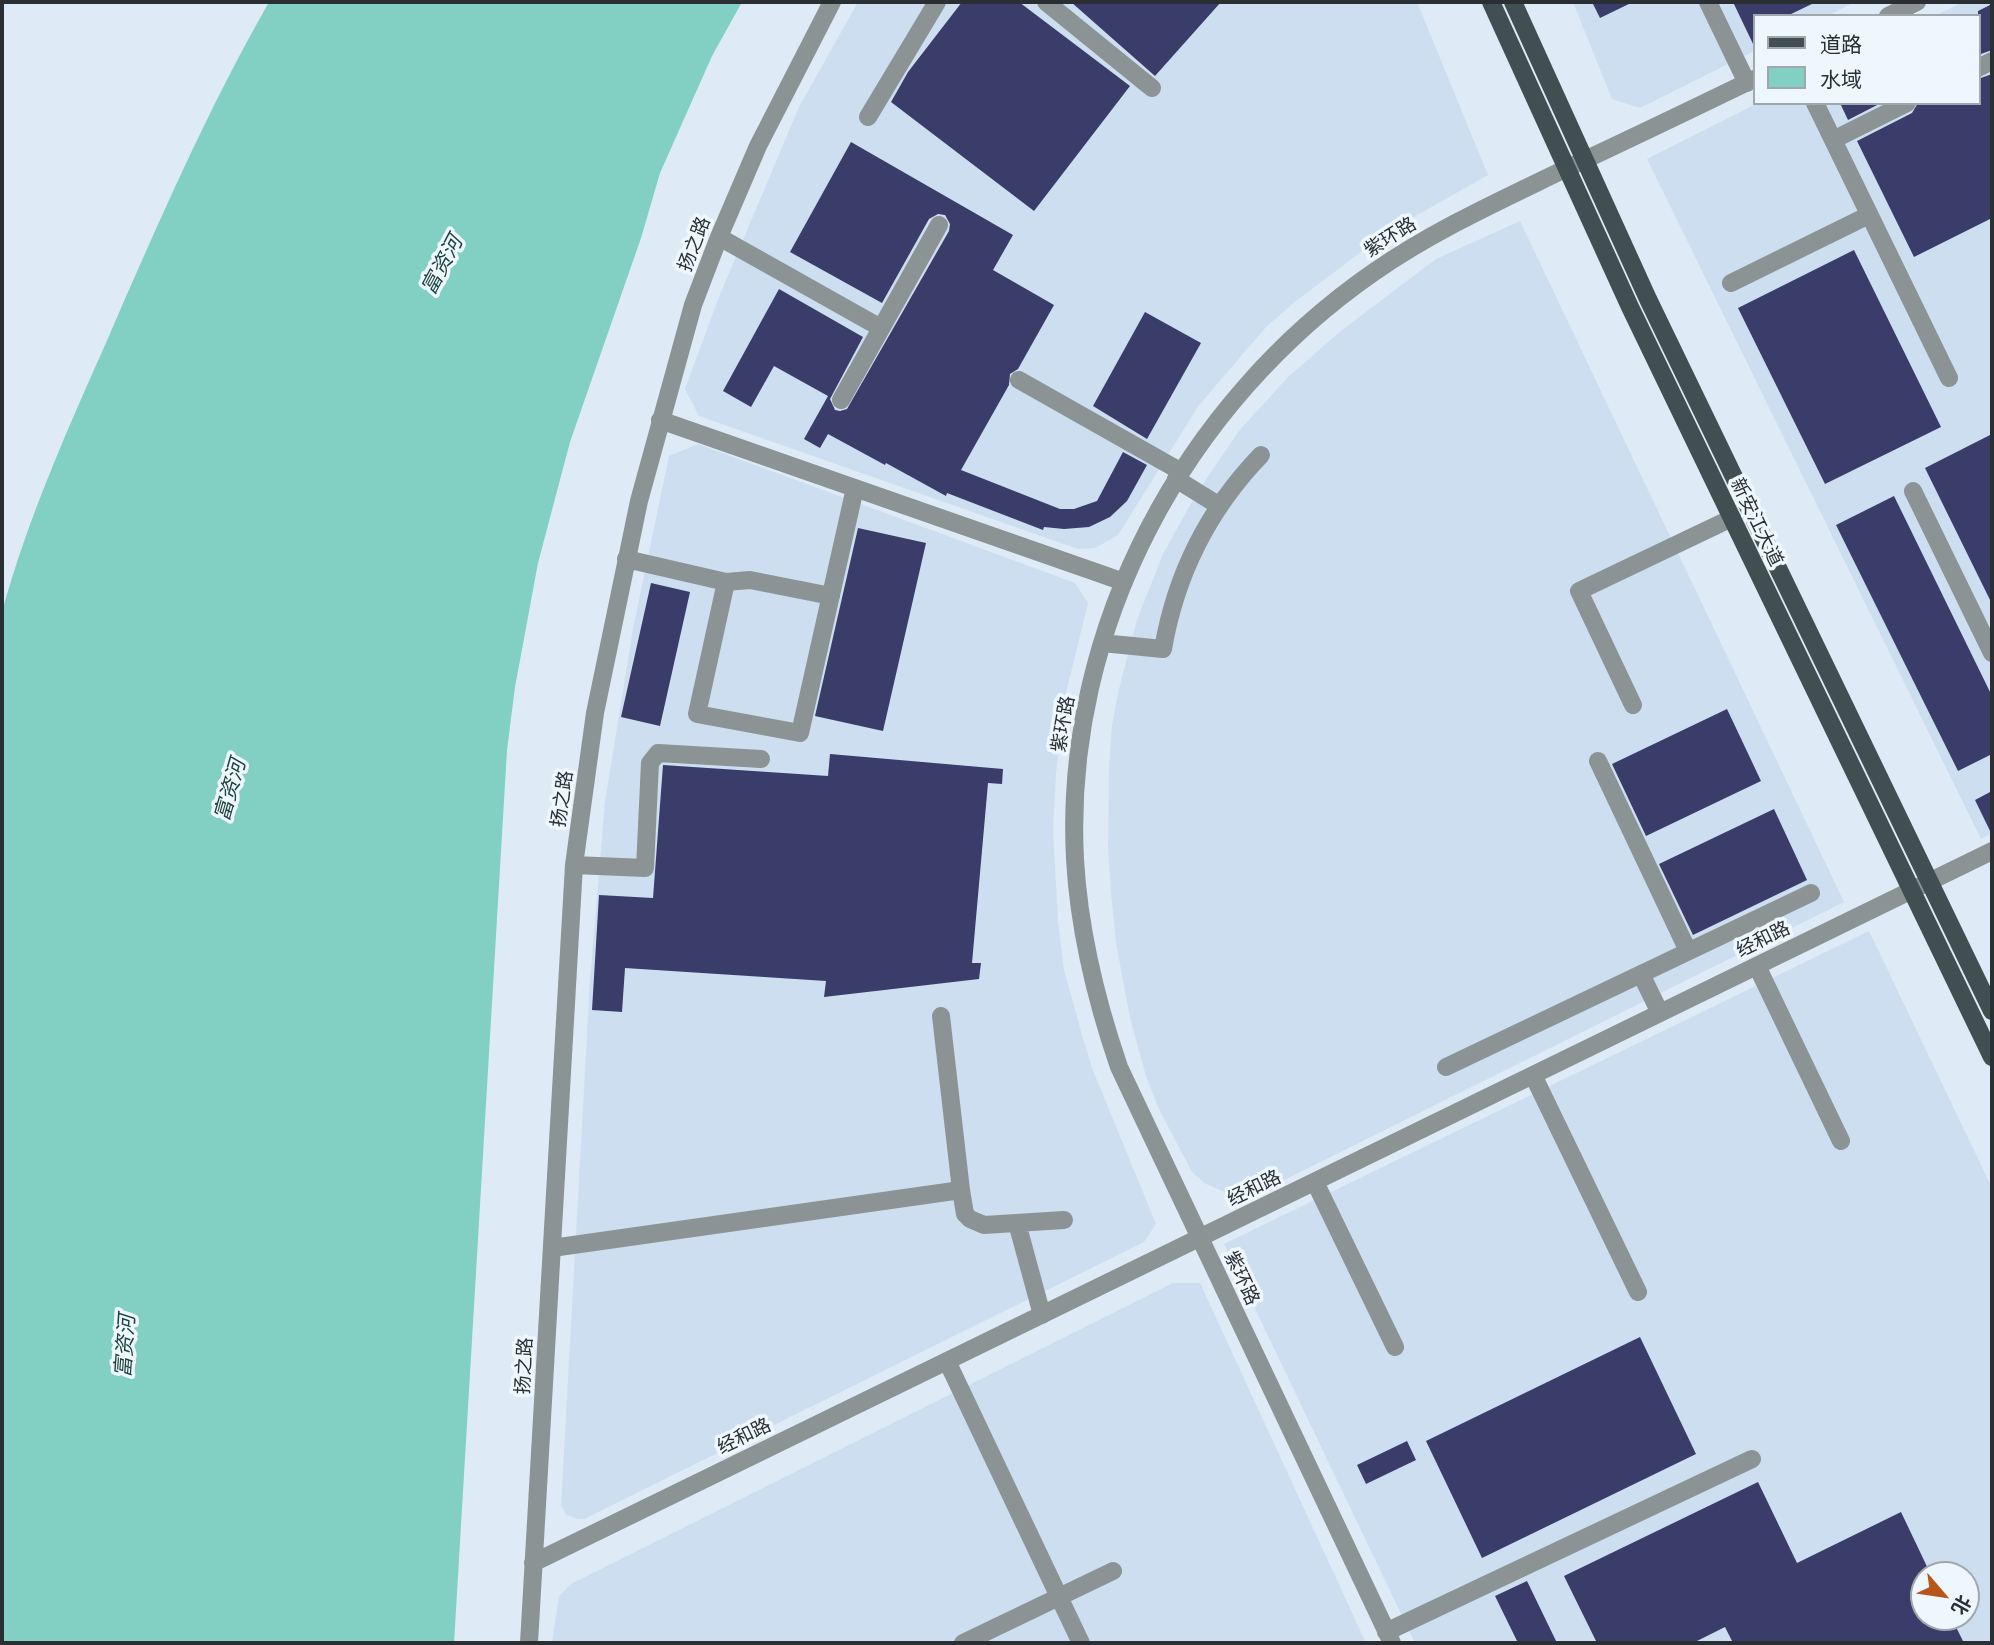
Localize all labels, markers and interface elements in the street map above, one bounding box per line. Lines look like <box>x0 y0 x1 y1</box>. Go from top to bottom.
legend <box>1752 14 1980 105</box>
text: 道路 <box>1820 31 1862 56</box>
text: 水域 <box>1820 66 1862 91</box>
street label: 紫环路 <box>1360 212 1420 262</box>
street label: 扬之路 <box>673 213 715 275</box>
water label: 富资河 <box>416 231 468 299</box>
street label: 新安江大道 <box>1726 474 1788 570</box>
street label: 紫环路 <box>1047 694 1079 754</box>
water label: 富资河 <box>209 756 251 824</box>
street label: 扬之路 <box>547 769 577 829</box>
street label: 经和路 <box>1732 916 1794 962</box>
street label: 经和路 <box>1223 1165 1285 1211</box>
street label: 紫环路 <box>1220 1247 1264 1309</box>
water label: 富资河 <box>110 1314 140 1378</box>
street label: 扬之路 <box>511 1337 537 1395</box>
street label: 经和路 <box>713 1413 775 1459</box>
north arrow <box>1910 1561 1980 1631</box>
text: 北 <box>1947 1592 1977 1619</box>

